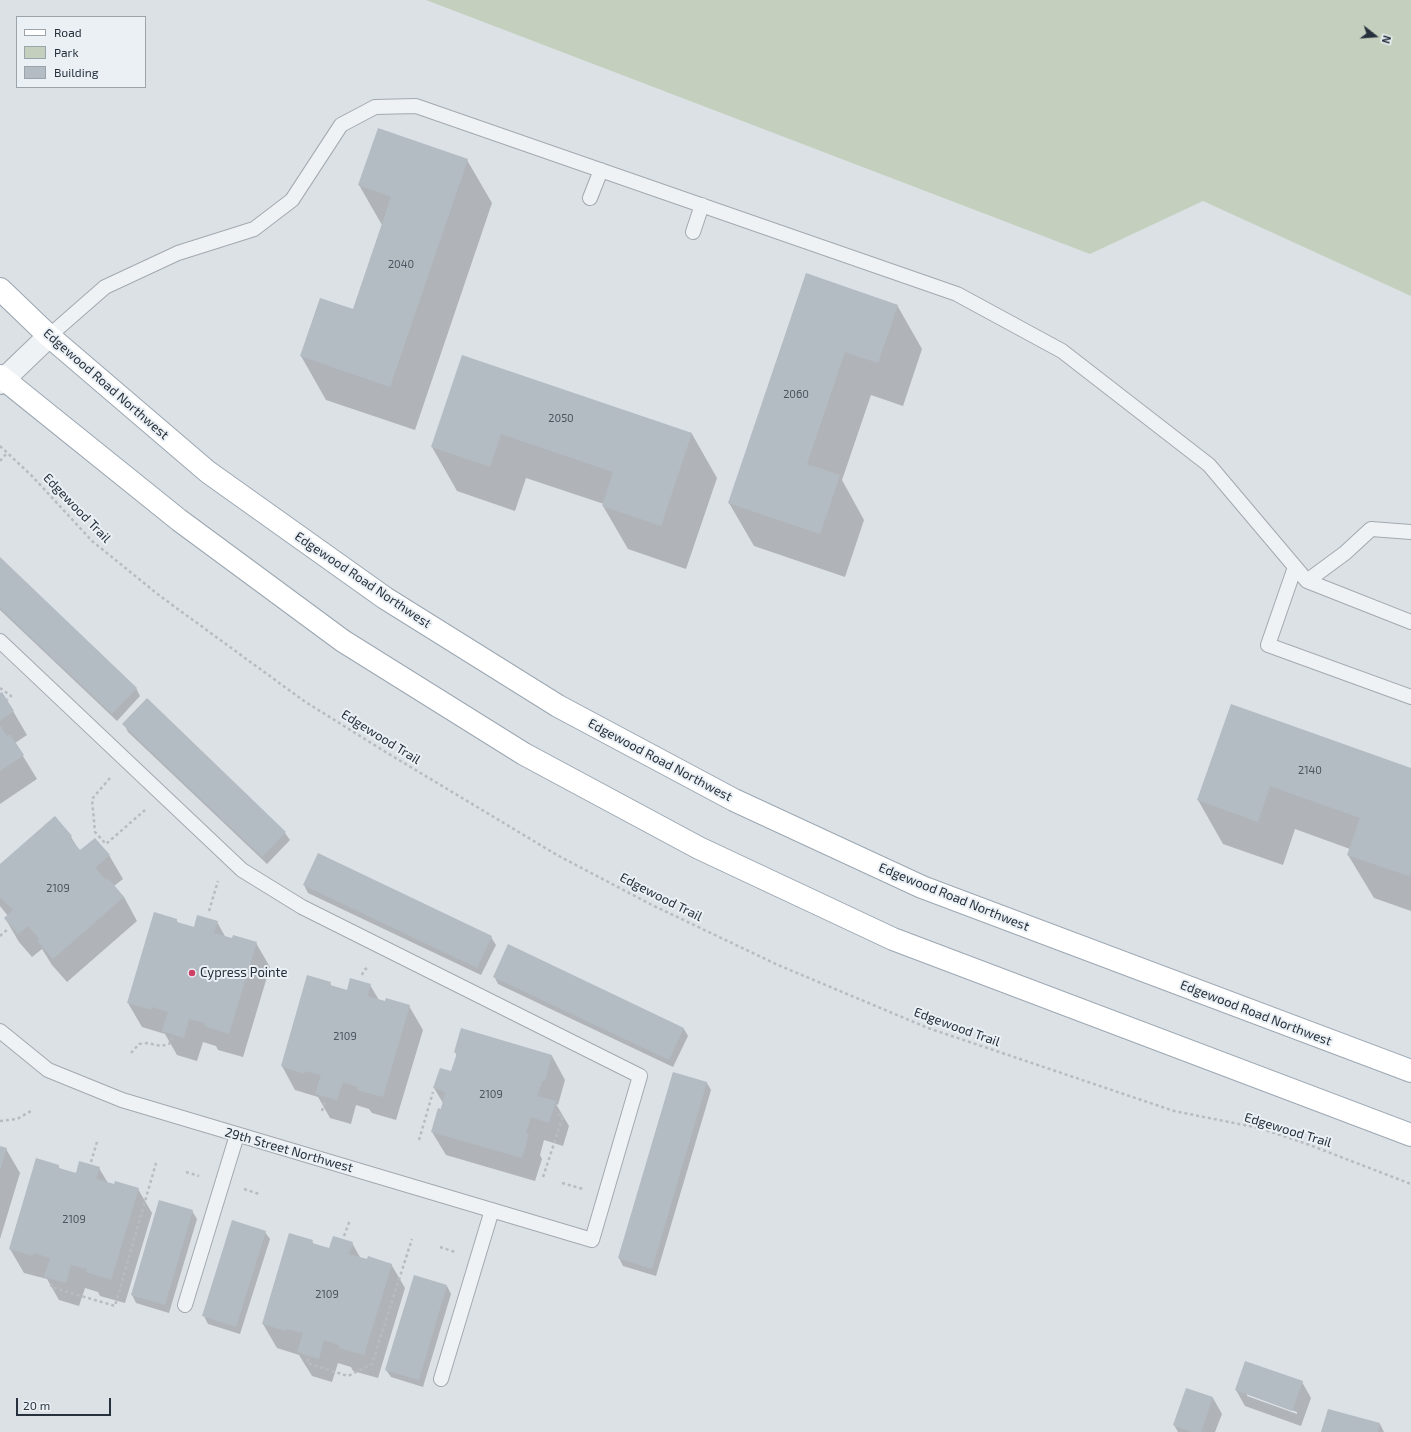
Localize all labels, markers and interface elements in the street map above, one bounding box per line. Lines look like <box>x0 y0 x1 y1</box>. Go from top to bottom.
legend <box>16 16 146 88</box>
north arrow <box>1355 16 1395 56</box>
text: Road <box>54 25 82 39</box>
text: N <box>1380 34 1394 45</box>
text: Park <box>54 45 79 59</box>
text: Building <box>54 65 98 79</box>
house number: 2040 <box>388 257 414 271</box>
street label: Edgewood Road Northwest <box>40 325 172 443</box>
house number: 2060 <box>783 387 809 401</box>
house number: 2050 <box>548 411 574 425</box>
street label: Edgewood Trail <box>40 470 114 546</box>
street label: Edgewood Road Northwest <box>292 529 434 631</box>
street label: Edgewood Trail <box>339 706 423 768</box>
street label: Edgewood Road Northwest <box>585 715 735 805</box>
house number: 2140 <box>1298 763 1322 777</box>
street label: Edgewood Road Northwest <box>876 860 1032 934</box>
street label: Edgewood Trail <box>617 870 705 924</box>
house number: 2109 <box>46 881 70 895</box>
place label: Cypress Pointe <box>200 965 288 981</box>
marker: Cypress Pointe <box>187 968 197 978</box>
street label: Edgewood Road Northwest <box>1178 977 1334 1049</box>
street label: Edgewood Trail <box>912 1004 1002 1050</box>
house number: 2109 <box>333 1029 357 1043</box>
house number: 2109 <box>479 1087 503 1101</box>
street label: Edgewood Trail <box>1242 1109 1334 1151</box>
street label: 29th Street Northwest <box>223 1124 355 1176</box>
house number: 2109 <box>62 1212 86 1226</box>
house number: 2109 <box>315 1287 339 1301</box>
scale bar <box>18 1390 113 1416</box>
text: 20 m <box>23 1398 50 1412</box>

